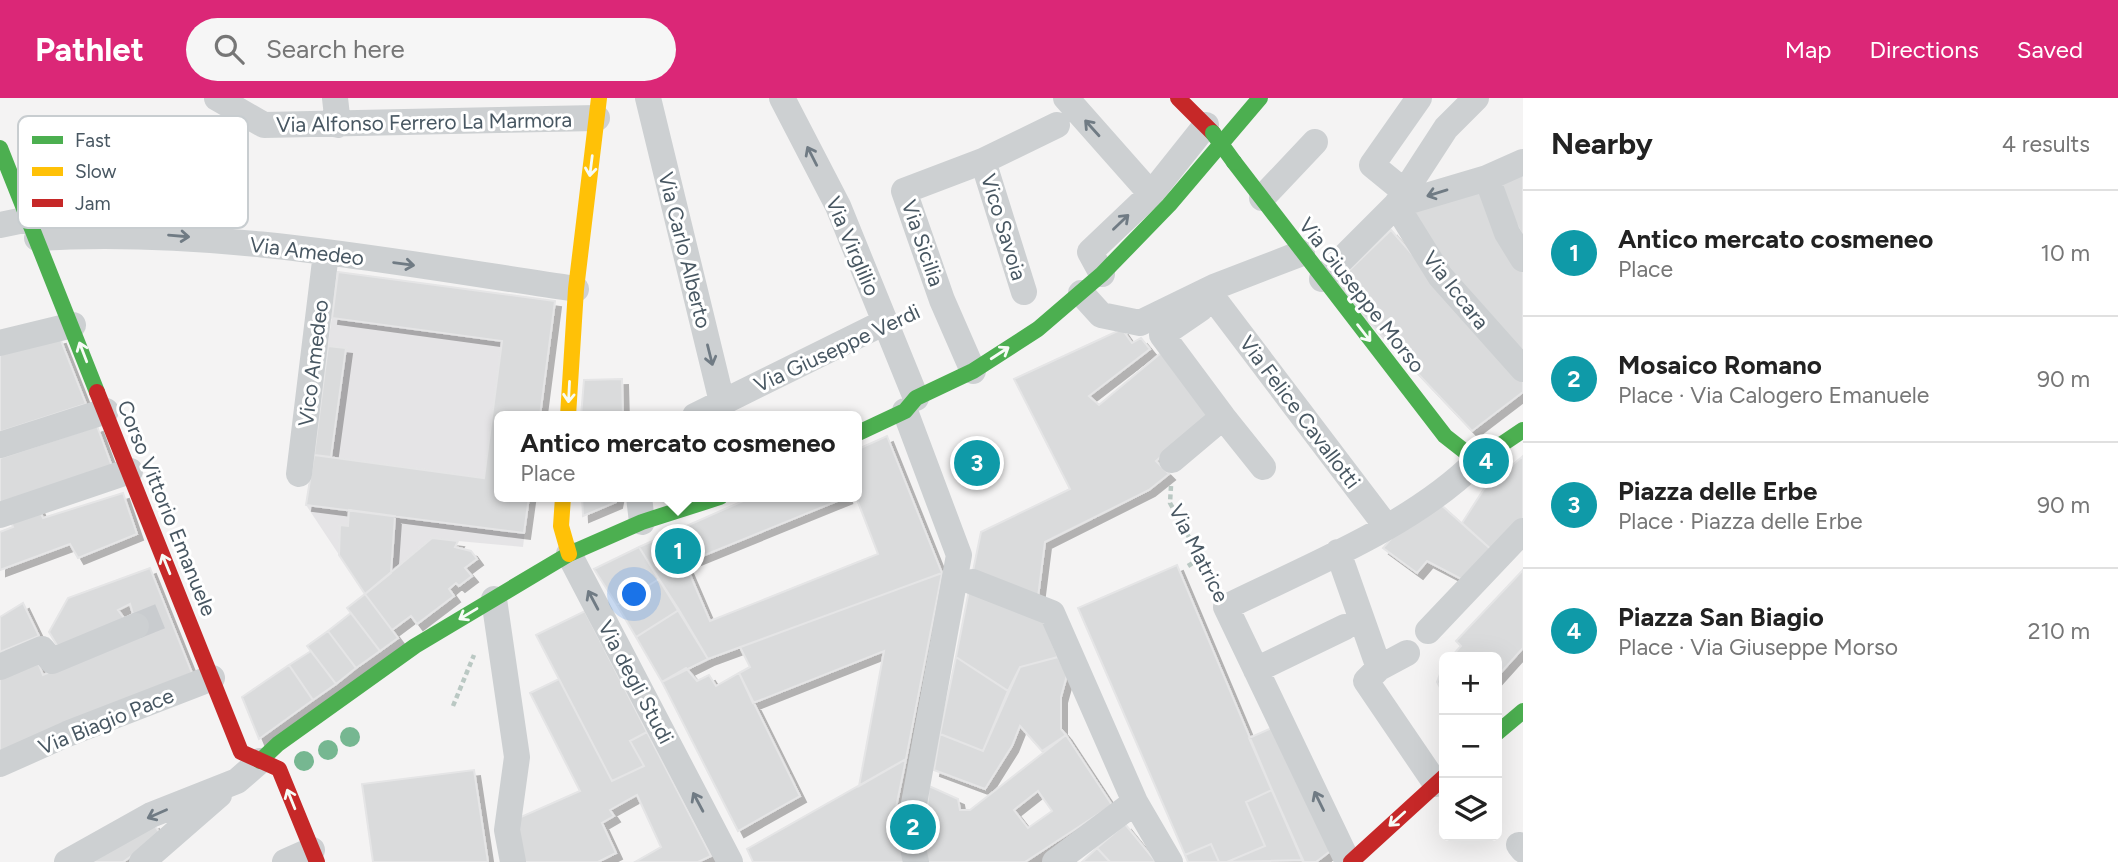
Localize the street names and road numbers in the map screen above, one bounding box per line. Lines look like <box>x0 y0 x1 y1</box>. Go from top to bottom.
street label: Via Alfonso Ferrero La Marmora <box>276 107 572 137</box>
street label: Via Carlo Alberto <box>654 169 716 331</box>
street label: Vico Savoia <box>976 171 1032 283</box>
street label: Via Virglilio <box>821 193 885 299</box>
street label: Via Sicilia <box>897 197 949 289</box>
street label: Via Giuseppe Morso <box>1294 213 1430 377</box>
street label: Via Amedeo <box>248 232 366 270</box>
street label: Via Iccara <box>1418 246 1494 334</box>
street label: Vico Amedeo <box>293 298 333 428</box>
street label: Via Giuseppe Verdi <box>750 299 924 397</box>
street label: Via Felice Cavallotti <box>1234 331 1366 493</box>
street label: Corso Vittorio Emanuele <box>112 397 222 619</box>
street label: Via Matrice <box>1164 500 1234 606</box>
street label: Via degli Studi <box>593 616 679 748</box>
street label: Via Biagio Pace <box>35 682 177 760</box>

